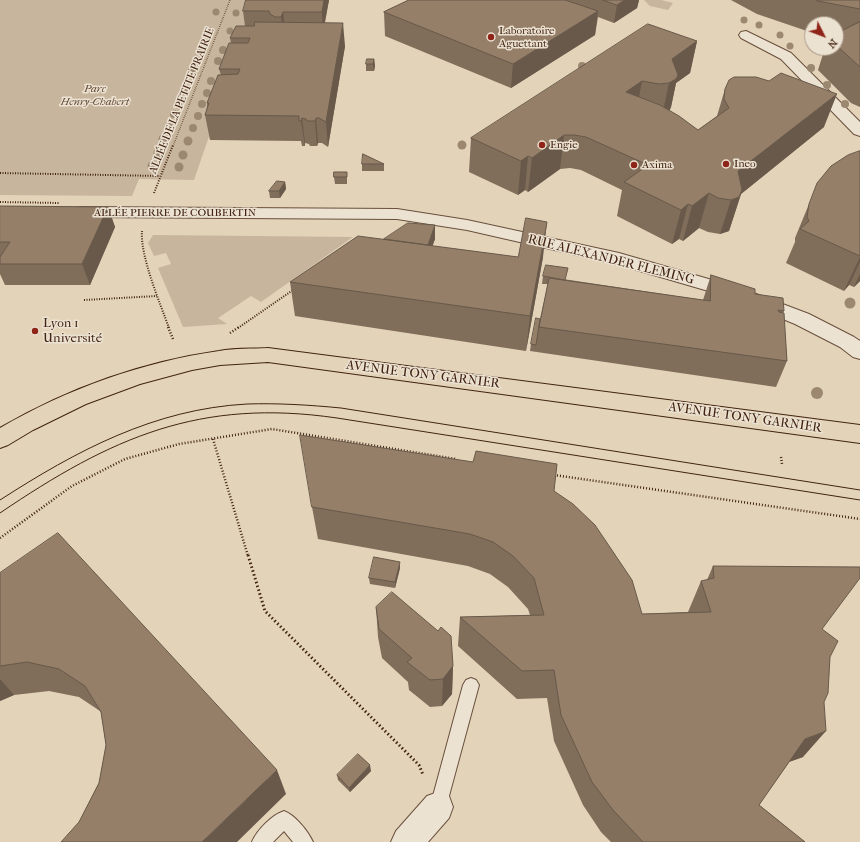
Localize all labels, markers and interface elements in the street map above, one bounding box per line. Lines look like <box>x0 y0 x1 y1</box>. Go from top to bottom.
north arrow <box>804 16 844 56</box>
place label: Laboratoire Aguettant <box>499 24 555 50</box>
street label: ALLÉE DE LA PETITE PRAIRIE <box>147 26 217 176</box>
marker: Laboratoire Aguettant <box>486 32 496 42</box>
text: N <box>825 36 840 51</box>
park label: Parc Henry-Chabert <box>61 82 129 108</box>
place label: Engie <box>550 138 578 152</box>
marker: Engie <box>537 140 547 150</box>
place label: Ineo <box>734 157 756 171</box>
place label: Axima <box>642 158 672 172</box>
marker: Ineo <box>721 159 731 169</box>
marker: Axima <box>629 160 639 170</box>
street label: ALLÉE PIERRE DE COUBERTIN <box>94 206 256 220</box>
street label: RUE ALEXANDER FLEMING <box>526 232 696 288</box>
place label: Lyon 1 Université <box>43 316 102 347</box>
marker: Lyon 1 Université <box>30 326 40 336</box>
street label: AVENUE TONY GARNIER <box>345 358 501 392</box>
street label: AVENUE TONY GARNIER <box>667 400 823 436</box>

